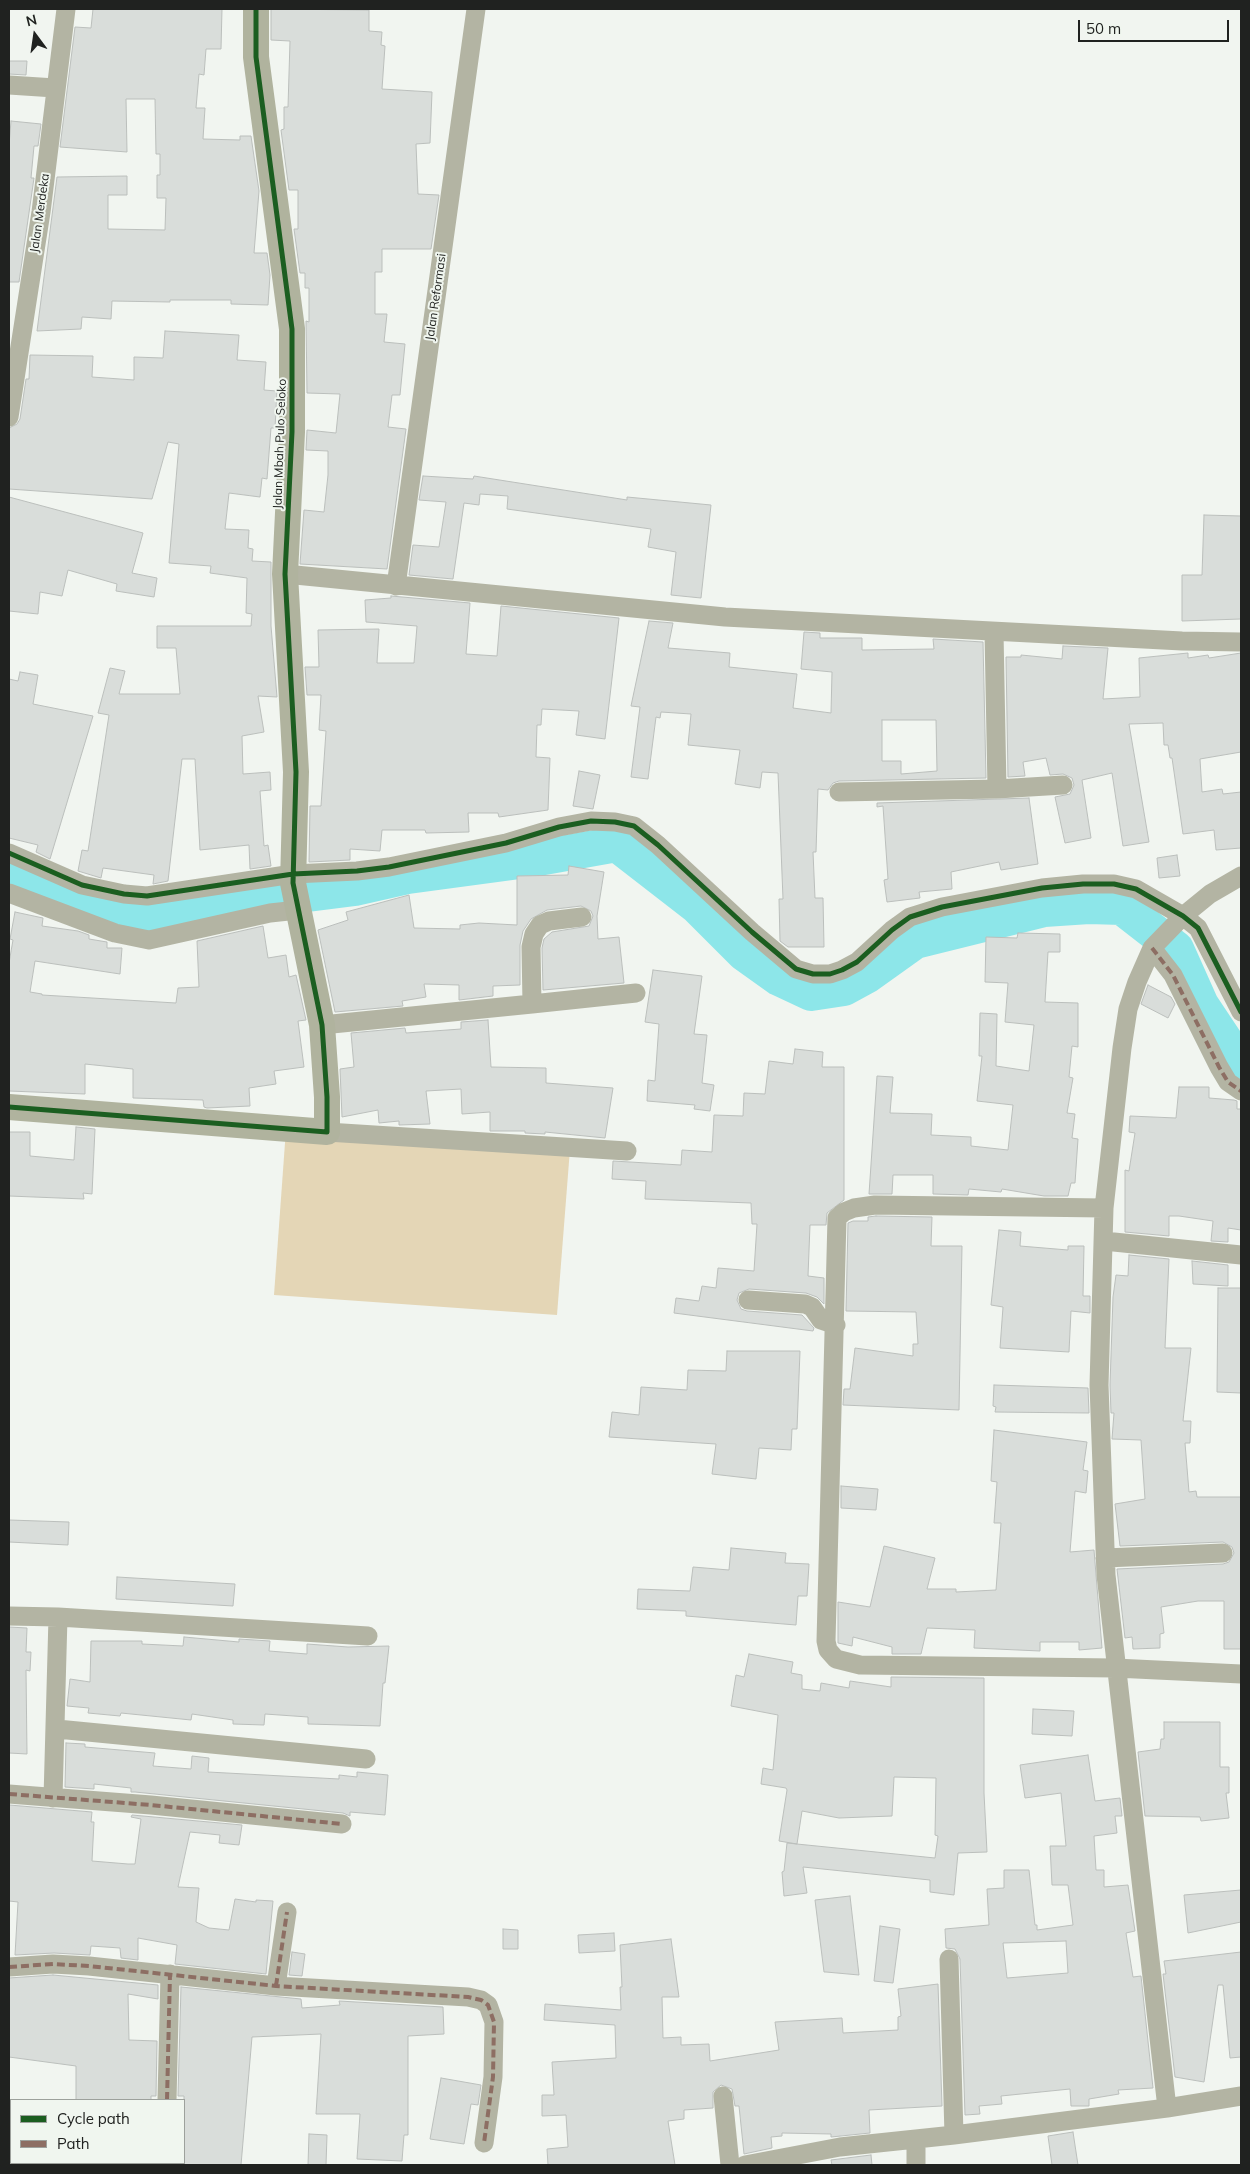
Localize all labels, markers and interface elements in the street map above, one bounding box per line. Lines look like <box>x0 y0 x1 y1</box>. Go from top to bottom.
north arrow <box>10 10 60 60</box>
text: N <box>24 10 39 30</box>
scale bar <box>1080 10 1231 42</box>
text: 50 m <box>1086 19 1121 38</box>
street label: Jalan Merdeka <box>27 173 53 253</box>
street label: Jalan Reformasi <box>423 253 449 341</box>
street label: Jalan Mbah Pulo Seloko <box>271 379 289 509</box>
legend <box>10 2099 185 2164</box>
text: Cycle path <box>57 2109 130 2128</box>
text: Path <box>57 2134 89 2153</box>

